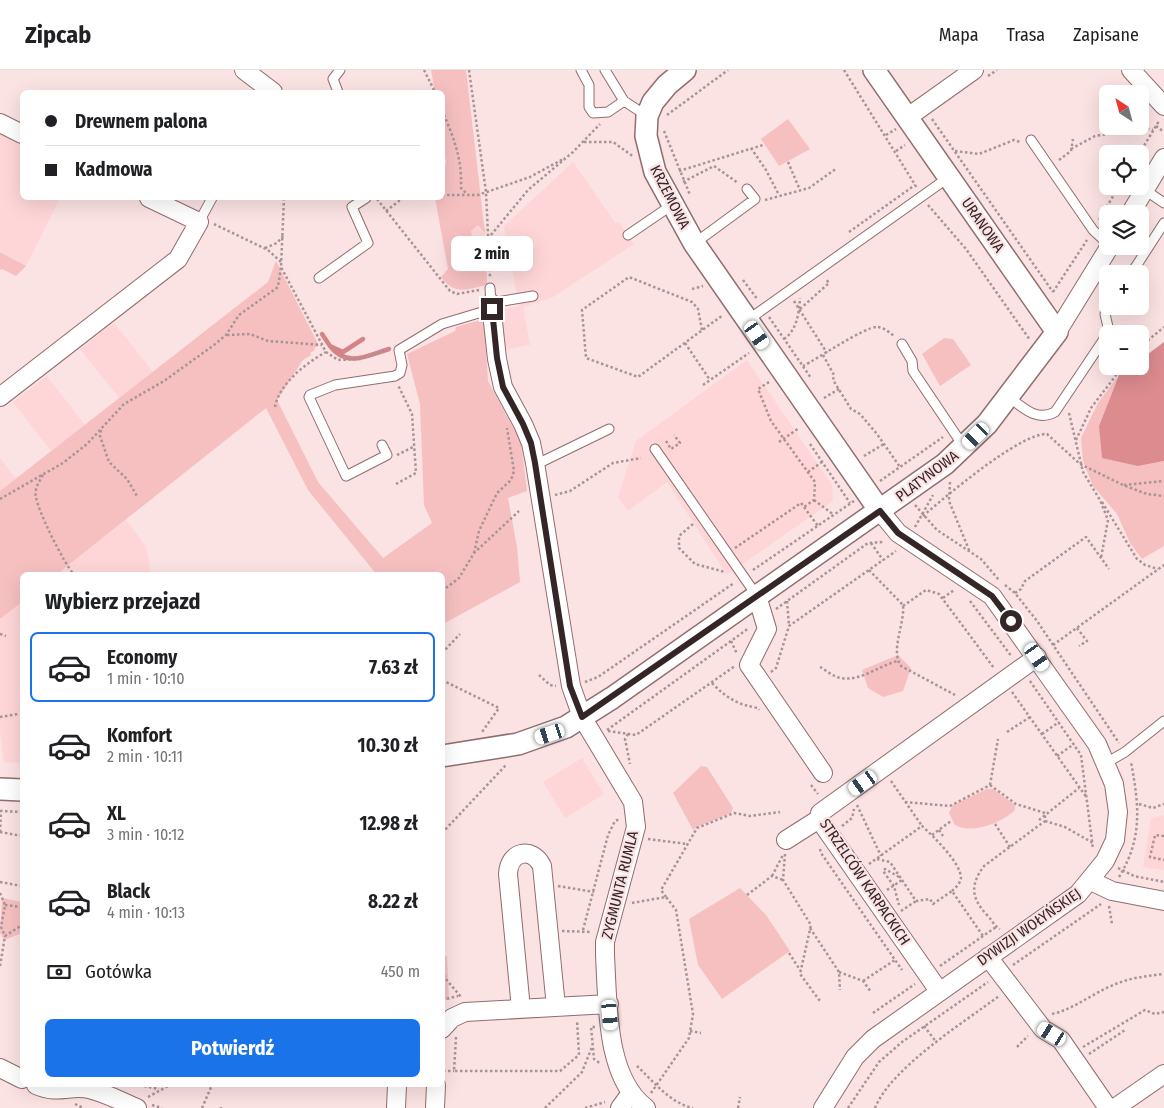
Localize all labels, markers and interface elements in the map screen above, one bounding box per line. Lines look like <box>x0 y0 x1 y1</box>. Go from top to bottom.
text: Zipcab <box>25 21 91 49</box>
text: Mapa <box>939 24 978 46</box>
text: Trasa <box>1006 24 1045 46</box>
text: Zapisane <box>1073 24 1139 46</box>
north arrow <box>1099 85 1149 135</box>
map controls <box>1099 85 1149 375</box>
text: Drewnem palona <box>75 110 208 133</box>
button: locate <box>1099 145 1149 195</box>
text: Kadmowa <box>75 158 153 181</box>
street label: KRZEMOWA <box>646 162 694 232</box>
street label: URANOWA <box>958 194 1008 256</box>
button: layers <box>1099 205 1149 255</box>
callout: 2 min <box>451 236 533 272</box>
text: 2 min <box>474 244 510 263</box>
button: + <box>1099 265 1149 315</box>
route end <box>481 298 503 320</box>
car <box>742 318 771 352</box>
button: − <box>1099 325 1149 375</box>
car <box>960 420 991 452</box>
street label: PLATYNOWA <box>892 447 962 505</box>
text: Wybierz przejazd <box>45 588 200 615</box>
route start <box>1000 610 1022 632</box>
car <box>1022 640 1051 674</box>
icon: car <box>47 645 92 690</box>
text: Economy <box>107 646 177 669</box>
text: 7.63 zł <box>369 656 418 679</box>
text: 1 min · 10:10 <box>107 669 185 688</box>
car <box>533 722 566 746</box>
icon: car <box>47 723 92 768</box>
text: Komfort <box>107 724 172 747</box>
text: 10.30 zł <box>358 734 418 757</box>
text: 2 min · 10:11 <box>107 747 183 766</box>
car <box>846 768 879 798</box>
icon: car <box>47 801 92 846</box>
text: XL <box>107 802 126 825</box>
text: 12.98 zł <box>359 812 418 835</box>
street label: STRZELCÓW KARPACKICH <box>816 815 914 949</box>
text: 3 min · 10:12 <box>107 825 184 844</box>
street label: ZYGMUNTA RUMLA <box>598 829 642 941</box>
icon: car <box>47 879 92 924</box>
text: Black <box>107 880 150 903</box>
street label: DYWIZJI WOŁYŃSKIEJ <box>974 884 1084 970</box>
text: 8.22 zł <box>368 890 418 913</box>
text: 4 min · 10:13 <box>107 903 185 922</box>
icon: cash <box>45 958 73 986</box>
text: Gotówka <box>85 960 152 983</box>
text: 450 m <box>381 962 420 981</box>
car <box>601 999 618 1031</box>
button: Potwierdź <box>45 1019 420 1077</box>
car <box>1035 1020 1068 1048</box>

